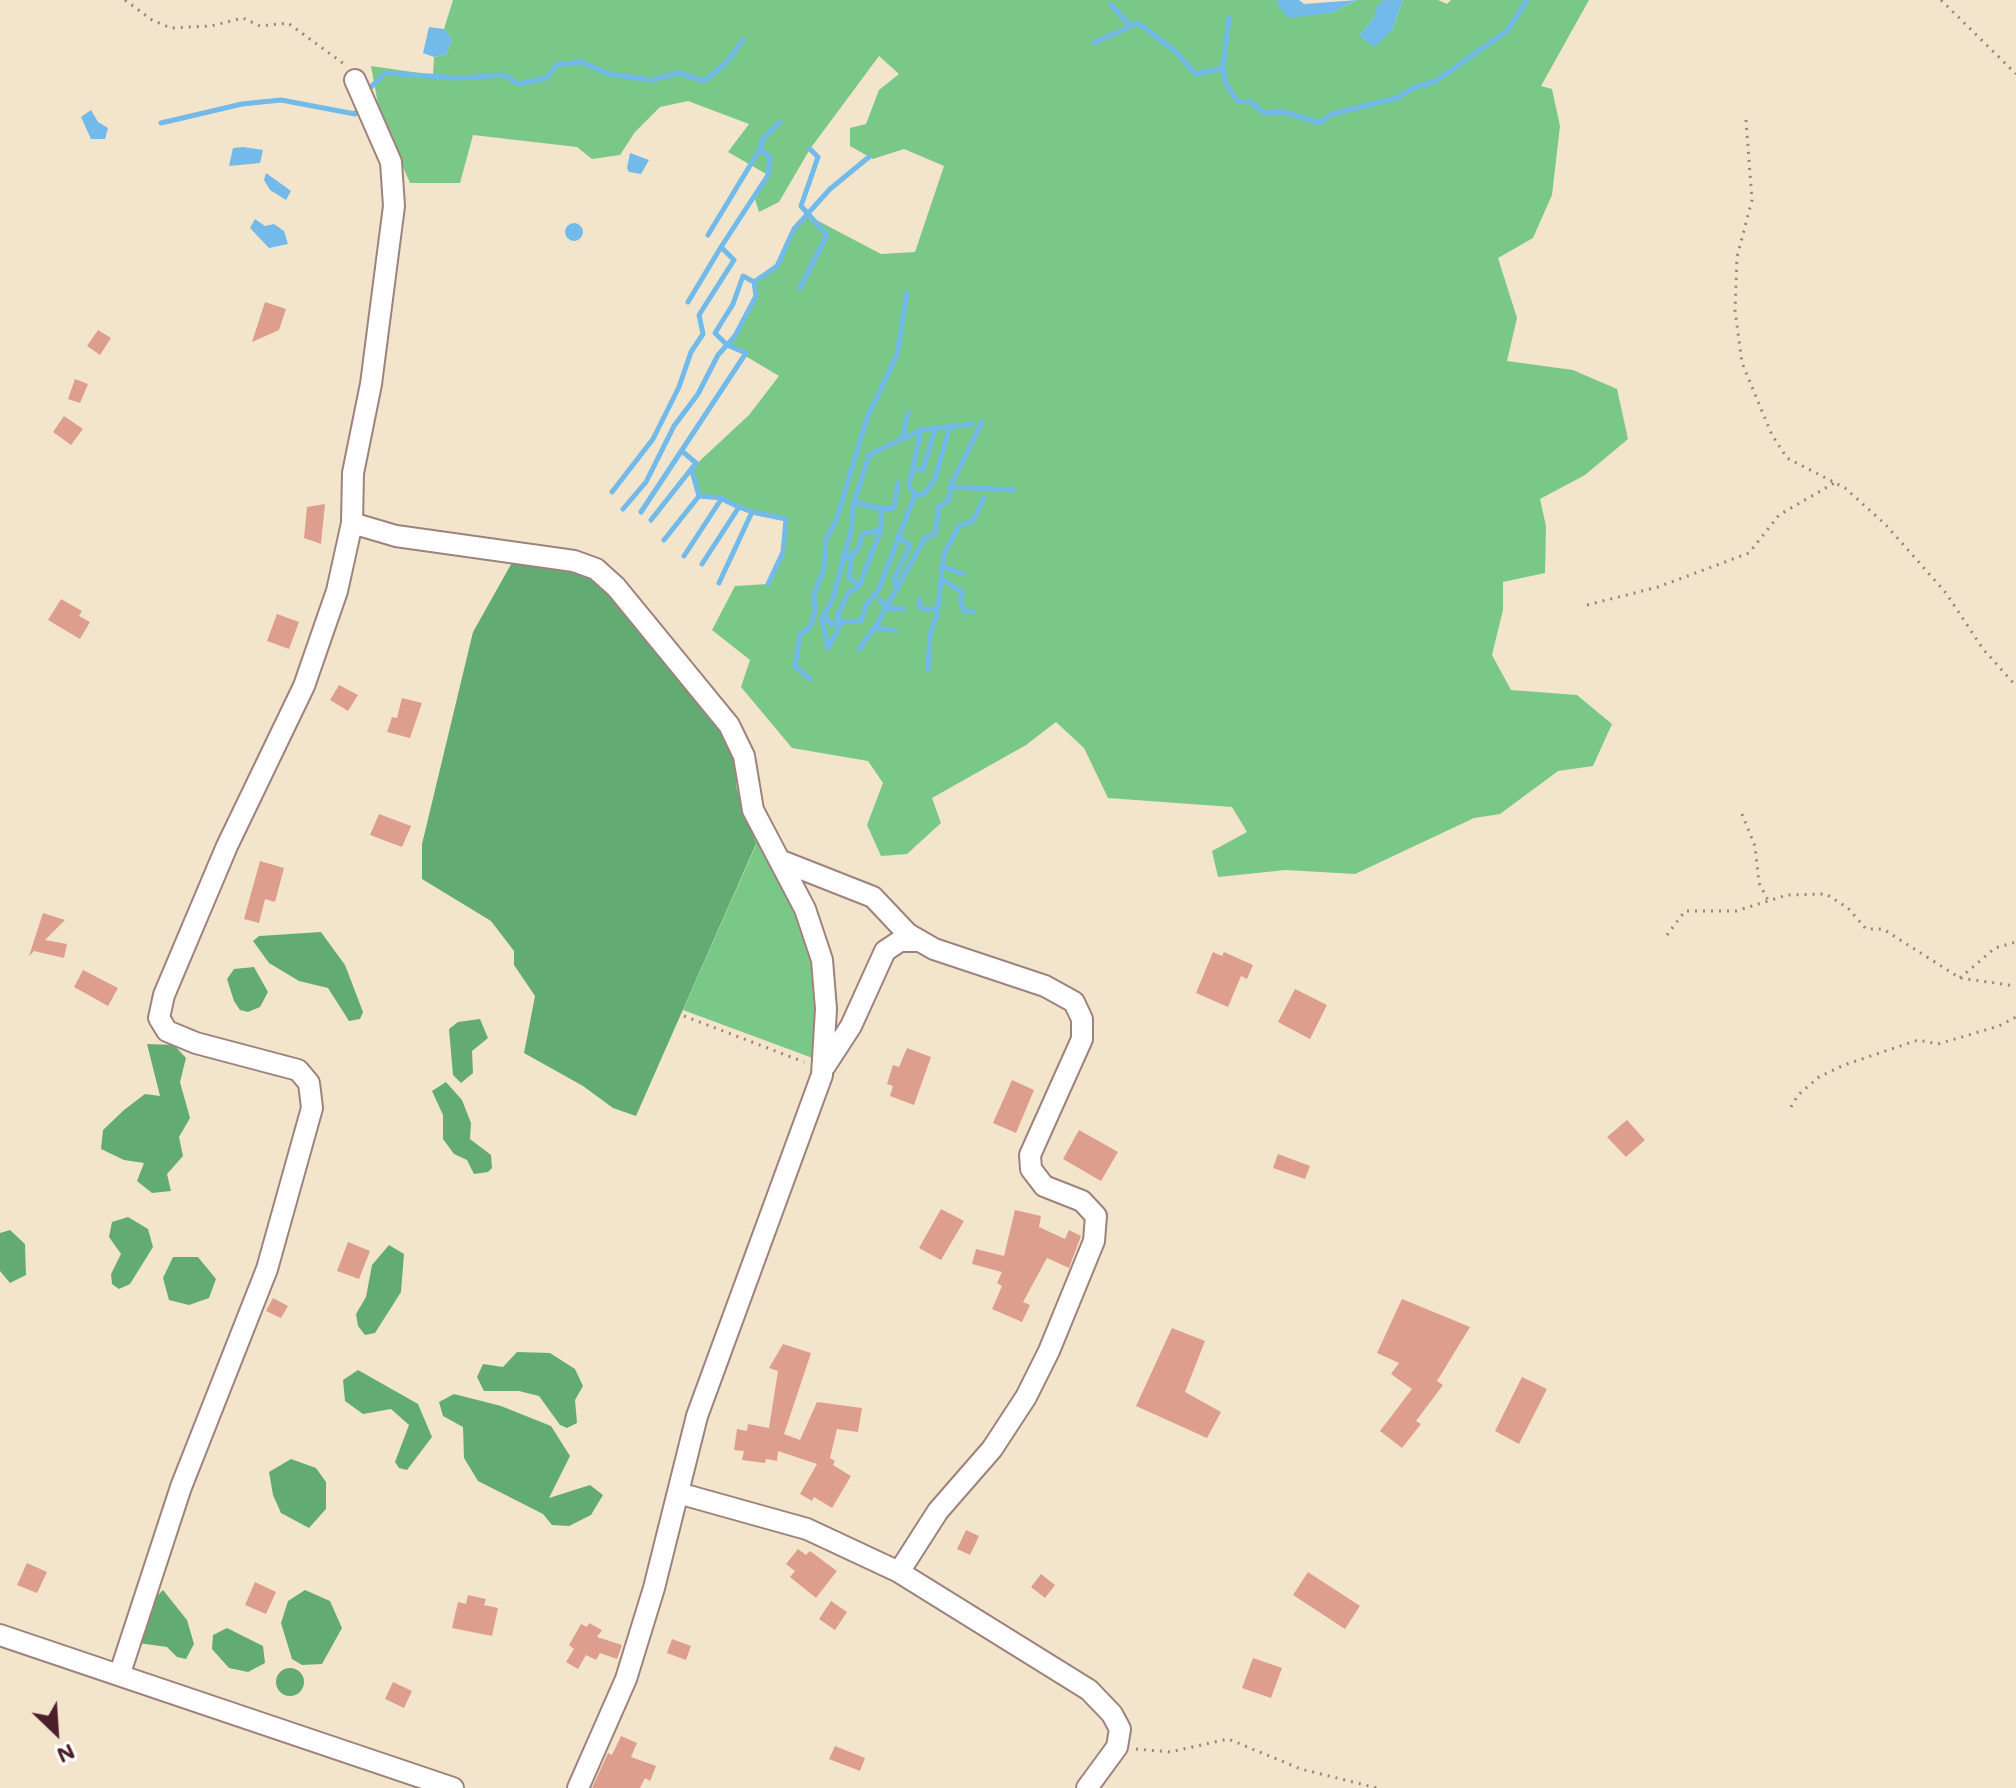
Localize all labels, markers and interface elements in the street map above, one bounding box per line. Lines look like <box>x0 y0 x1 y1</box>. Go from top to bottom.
north arrow <box>16 1692 96 1772</box>
text: N <box>53 1738 80 1771</box>

